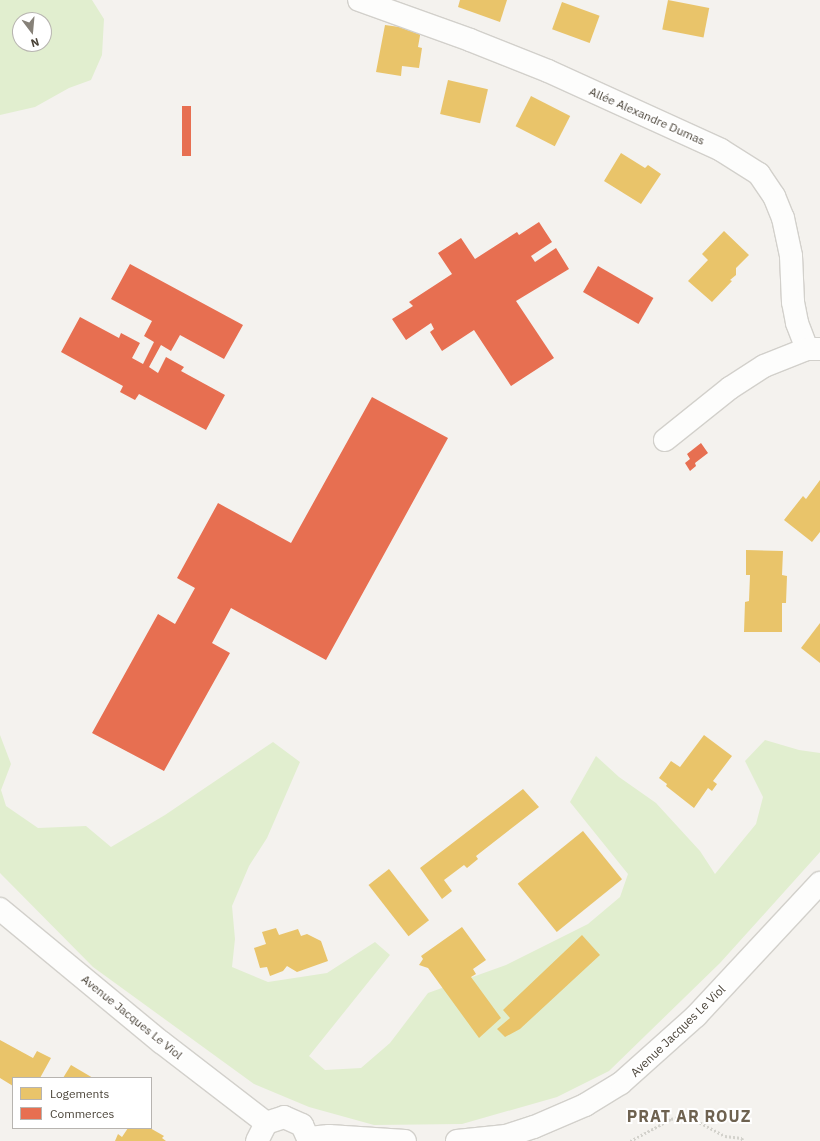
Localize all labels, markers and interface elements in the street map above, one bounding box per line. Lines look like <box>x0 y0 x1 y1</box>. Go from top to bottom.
north arrow <box>12 12 52 52</box>
text: N <box>29 35 41 50</box>
street label: Allée Alexandre Dumas <box>587 84 707 148</box>
street label: Avenue Jacques Le Viol <box>78 972 186 1062</box>
street label: Avenue Jacques Le Viol <box>628 982 728 1080</box>
legend <box>12 1077 152 1129</box>
text: Logements <box>50 1086 109 1101</box>
text: Commerces <box>50 1106 114 1121</box>
district label: PRAT AR ROUZ <box>627 1106 751 1126</box>

